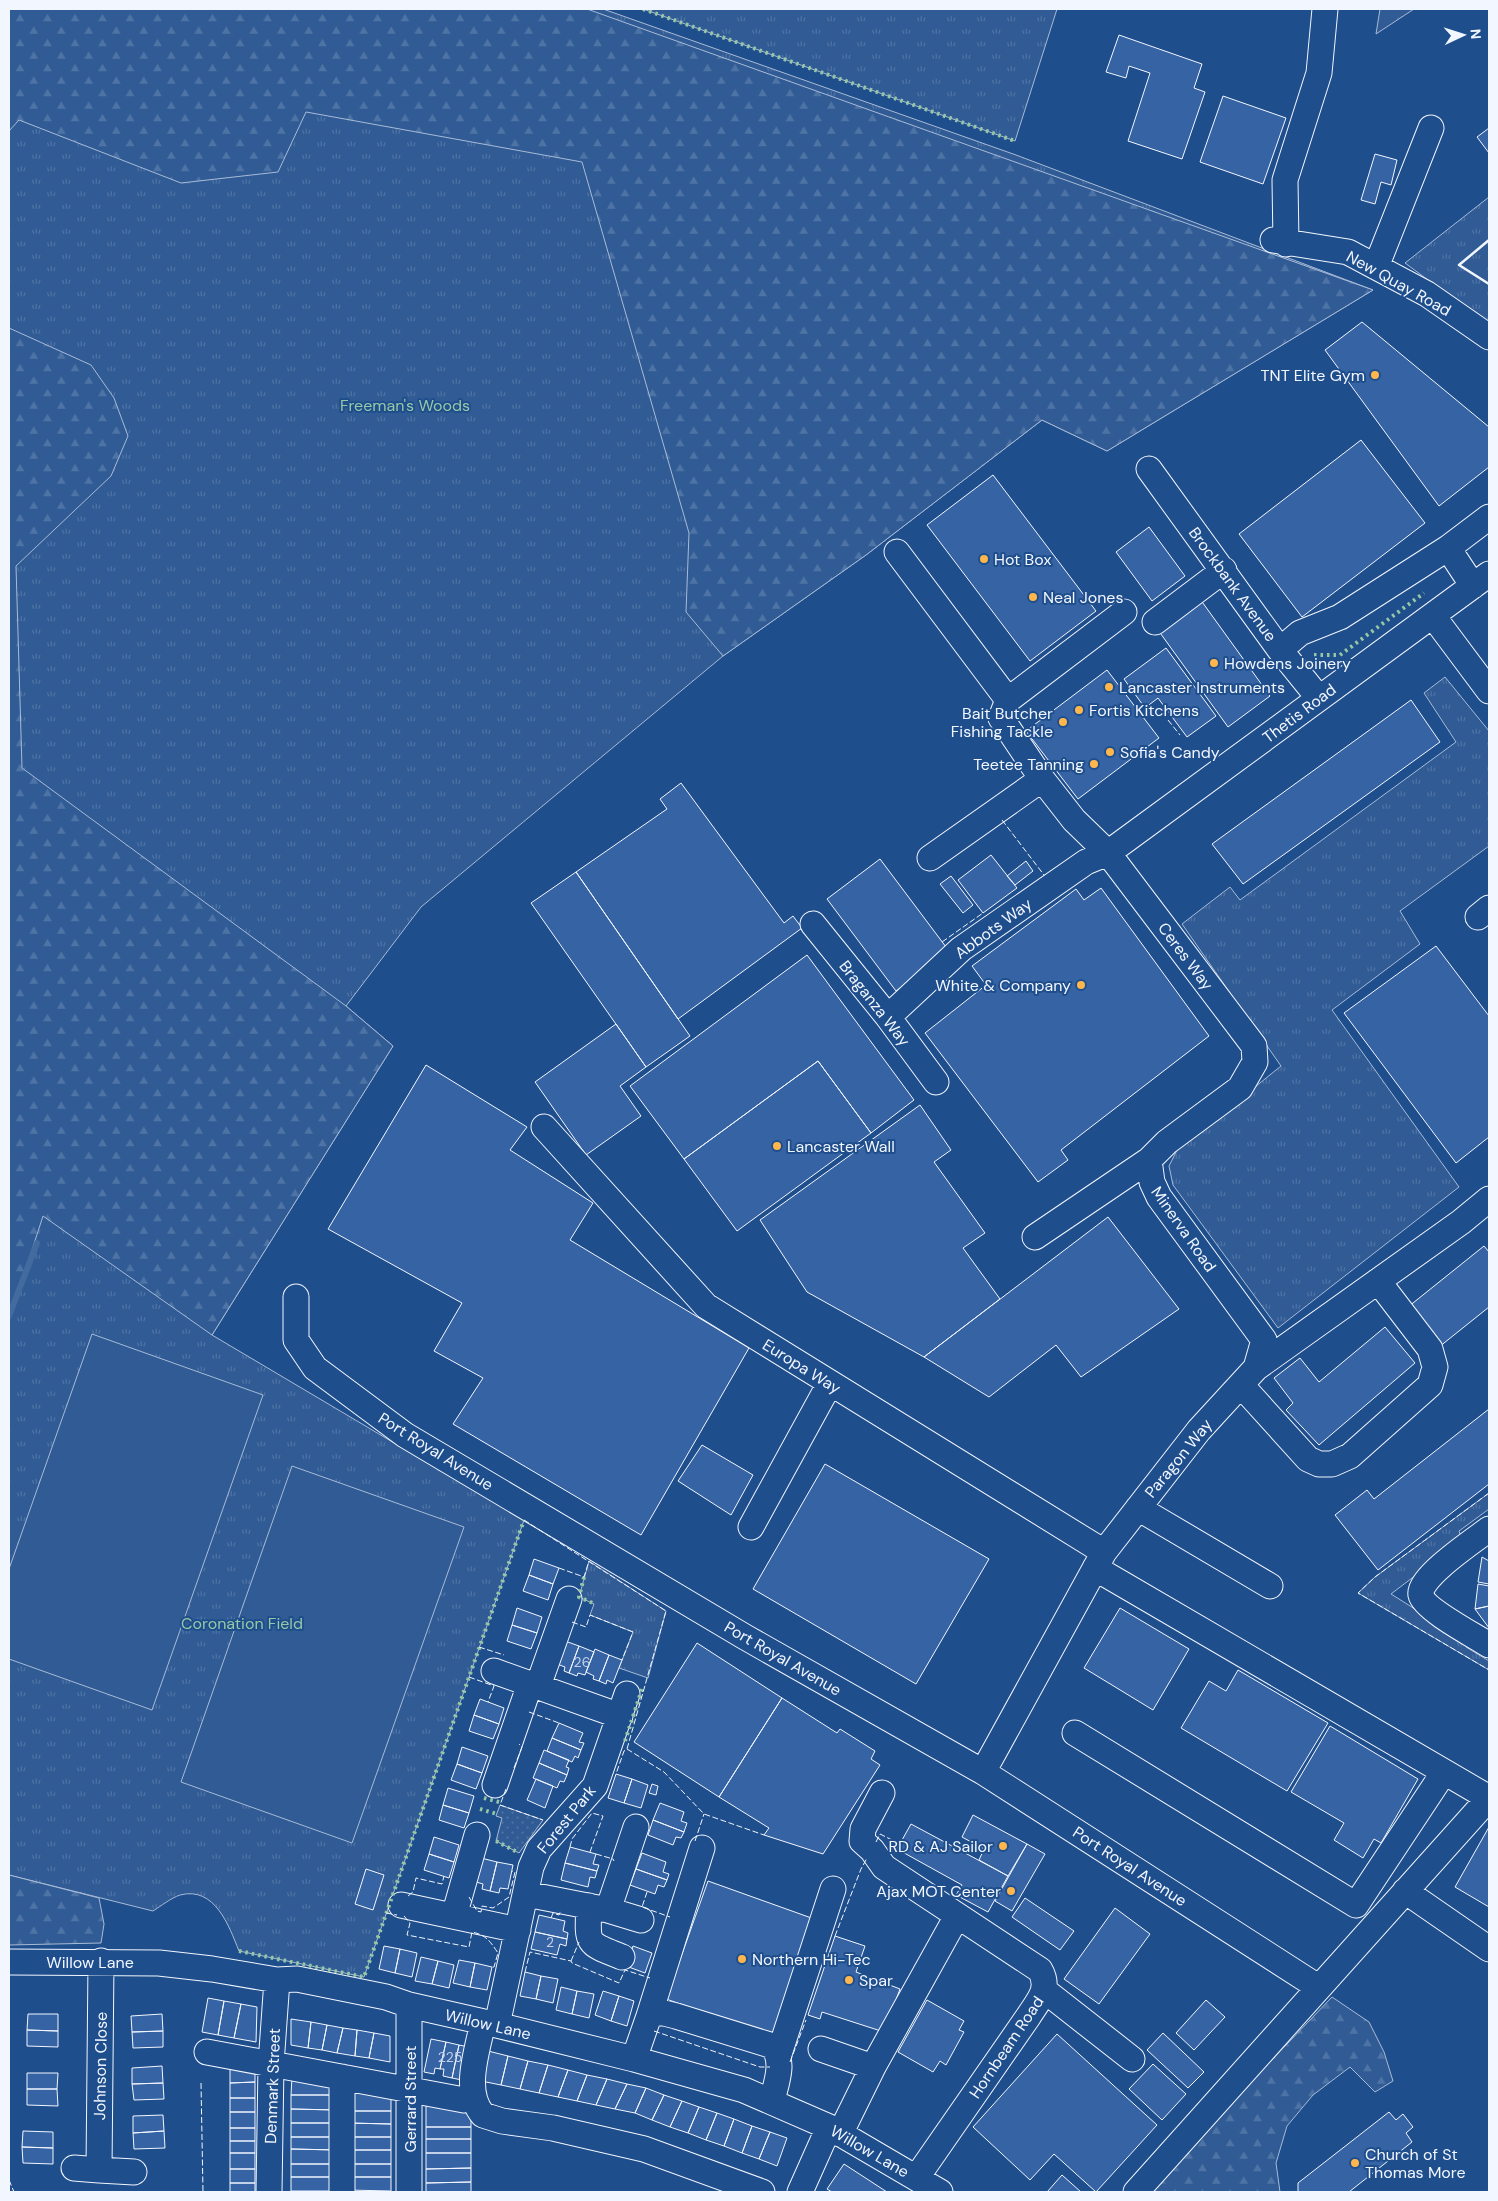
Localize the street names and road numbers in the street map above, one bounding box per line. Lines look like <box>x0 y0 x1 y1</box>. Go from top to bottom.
street label: New Quay Road <box>1343 246 1455 321</box>
street label: Brockbank Avenue <box>1184 523 1281 646</box>
street label: Thetis Road <box>1258 679 1340 748</box>
street label: Abbots Way <box>951 893 1036 963</box>
street label: Ceres Way <box>1153 918 1218 994</box>
street label: Braganza Way <box>834 956 915 1051</box>
street label: Minerva Road <box>1146 1182 1221 1276</box>
street label: Europa Way <box>759 1334 845 1399</box>
street label: Port Royal Avenue <box>374 1408 497 1495</box>
street label: Paragon Way <box>1140 1414 1217 1502</box>
street label: Port Royal Avenue <box>720 1616 845 1701</box>
street label: Forest Park <box>532 1781 600 1858</box>
street label: Port Royal Avenue <box>1069 1822 1191 1911</box>
street label: Willow Lane <box>46 1952 134 1973</box>
street label: Hornbeam Road <box>964 1992 1048 2103</box>
street label: Willow Lane <box>443 2004 533 2045</box>
street label: Johnson Close <box>89 2012 112 2120</box>
street label: Denmark Street <box>260 2028 285 2144</box>
street label: Gerrard Street <box>400 2045 421 2153</box>
street label: Willow Lane <box>827 2120 913 2182</box>

